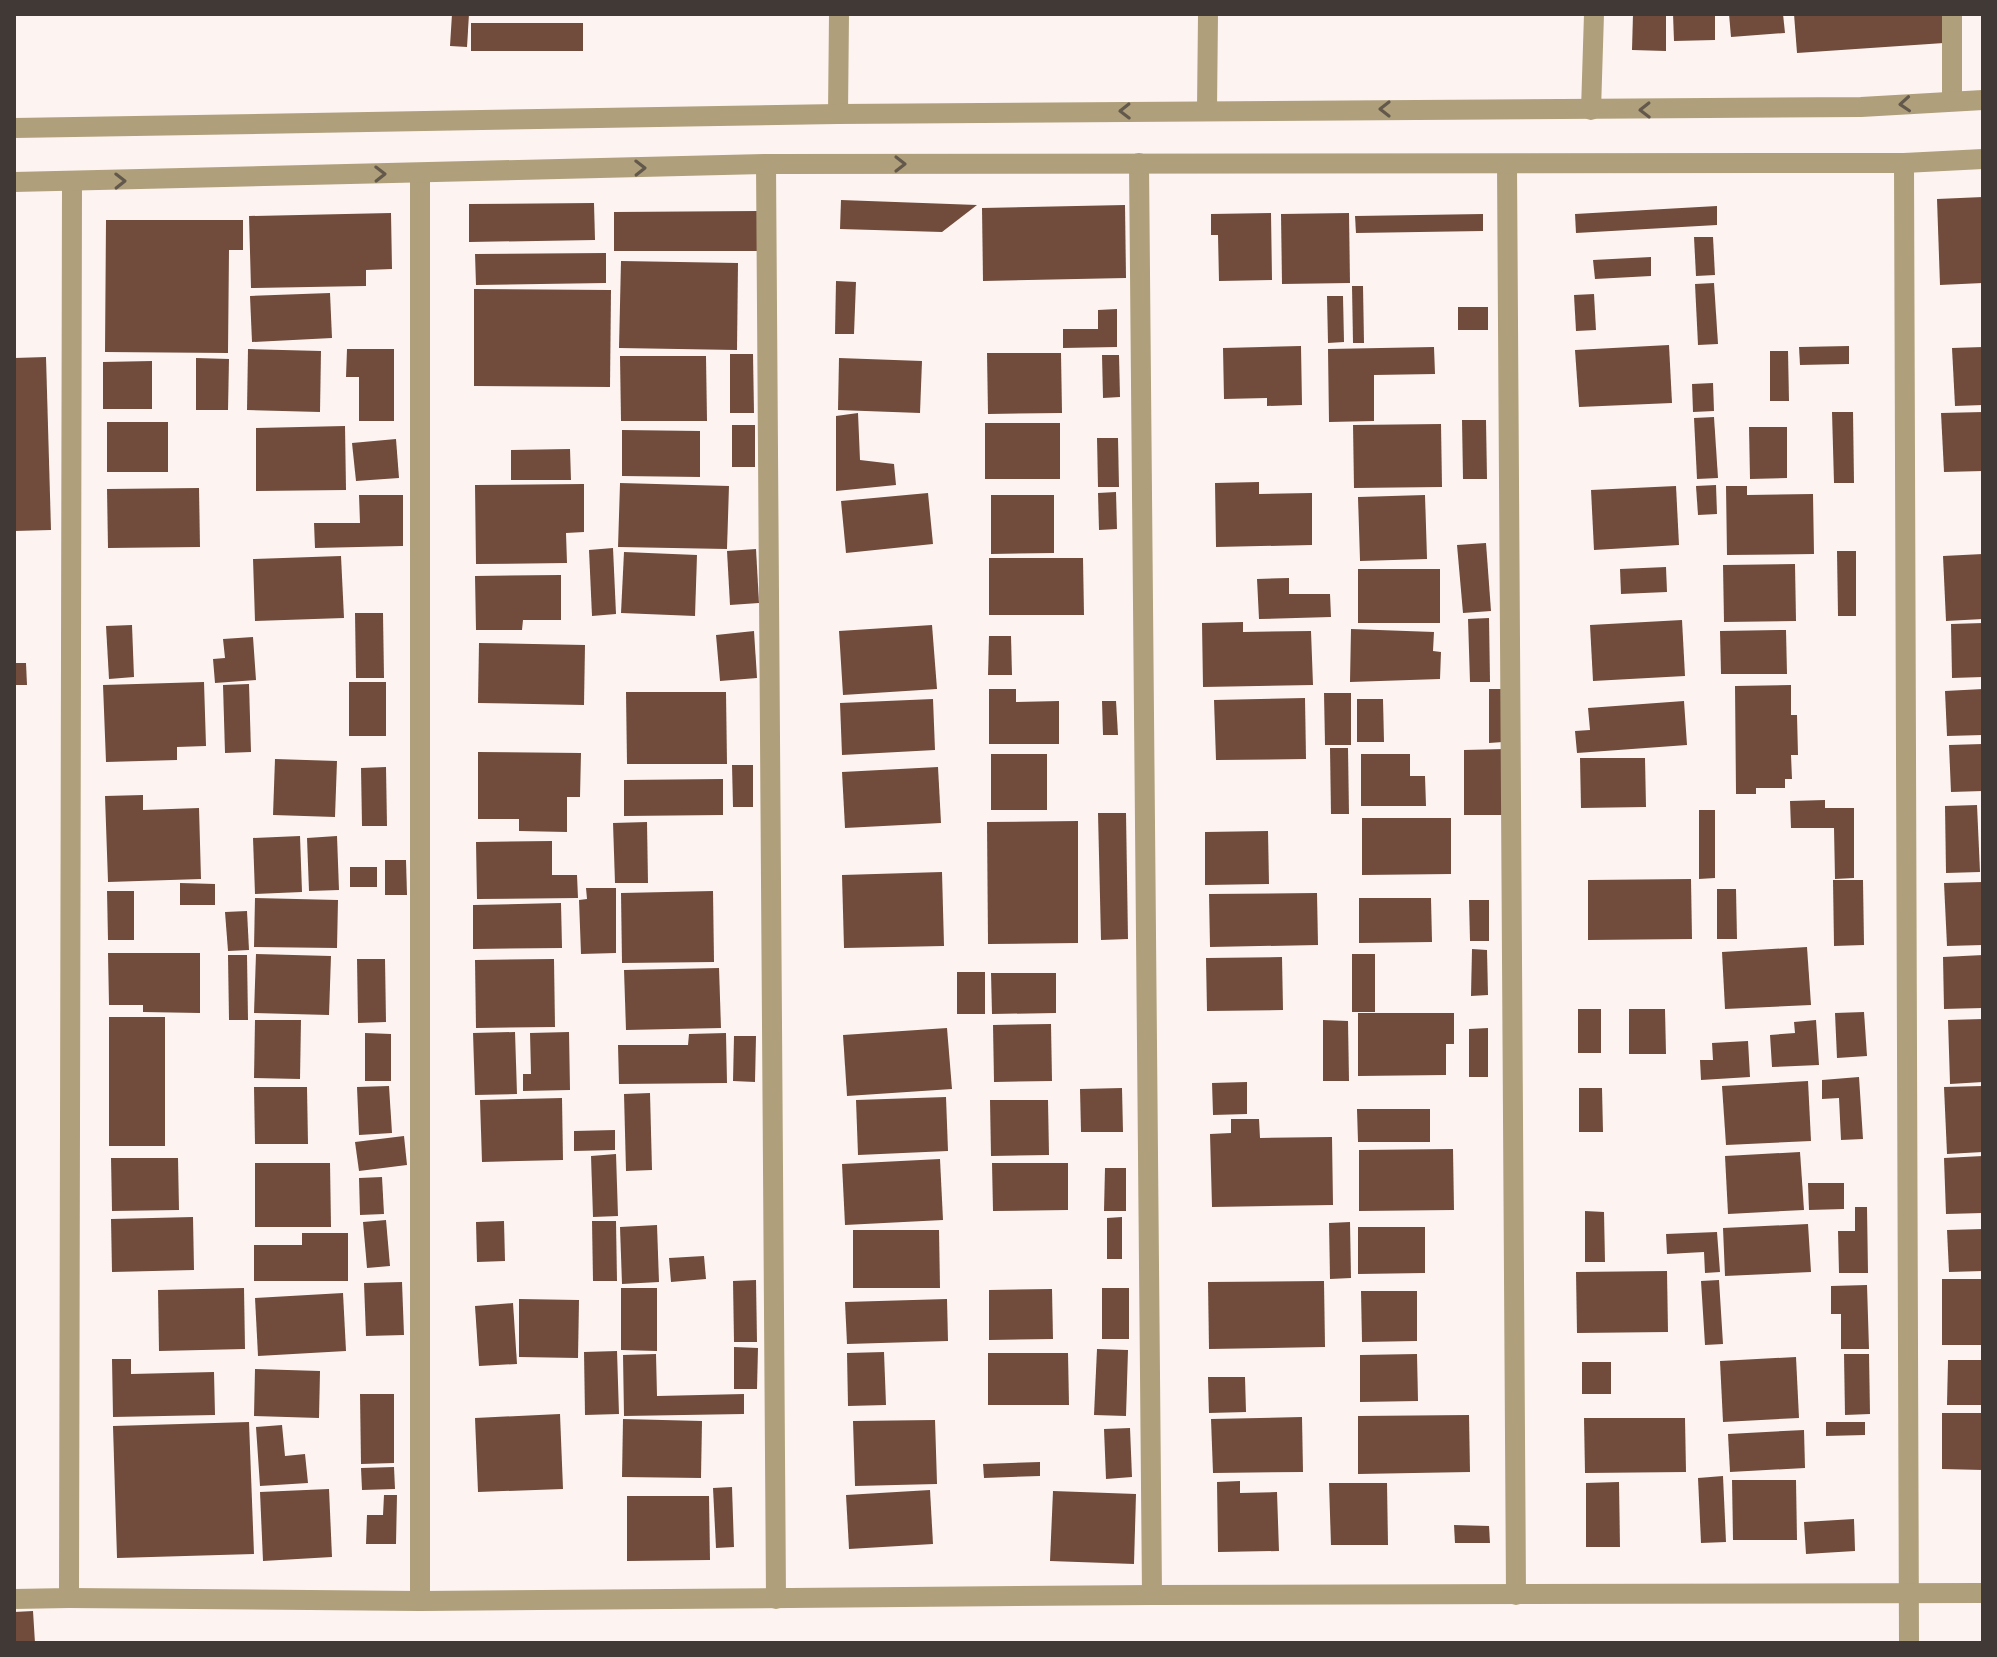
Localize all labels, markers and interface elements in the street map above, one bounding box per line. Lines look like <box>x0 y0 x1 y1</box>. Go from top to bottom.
one-way arrow <box>1898 95 1911 112</box>
one-way arrow <box>1378 100 1391 118</box>
one-way arrow <box>1638 101 1651 119</box>
one-way arrow <box>1118 102 1131 120</box>
one-way arrow <box>894 155 907 173</box>
one-way arrow <box>634 159 647 176</box>
one-way arrow <box>374 166 387 183</box>
one-way arrow <box>114 172 127 189</box>

